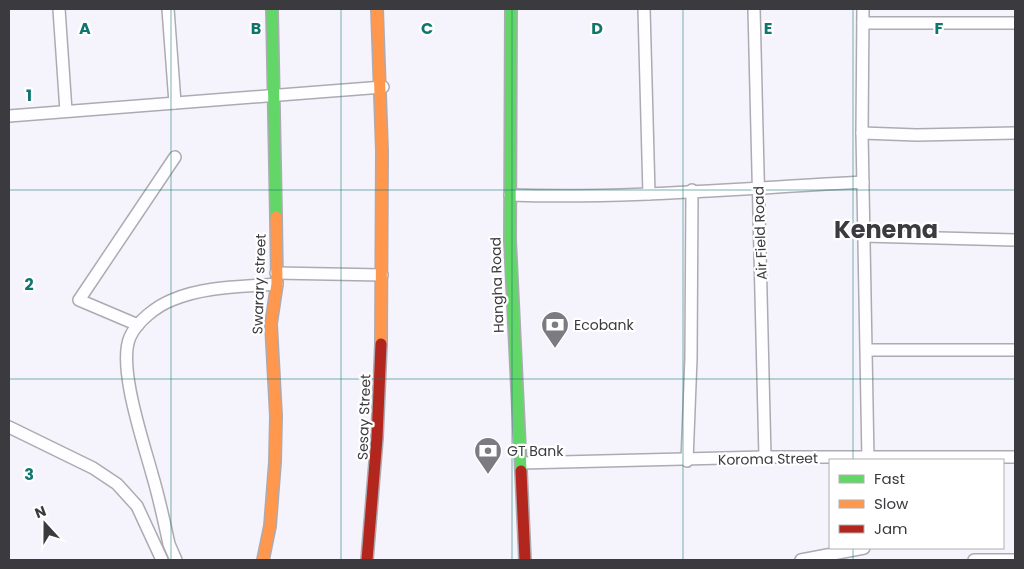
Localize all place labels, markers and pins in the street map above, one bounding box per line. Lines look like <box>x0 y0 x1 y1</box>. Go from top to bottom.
bank icon: Ecobank <box>540 310 570 349</box>
place label: Ecobank <box>574 315 635 335</box>
bank icon: GT Bank <box>473 436 503 475</box>
place label: GT Bank <box>507 441 564 461</box>

